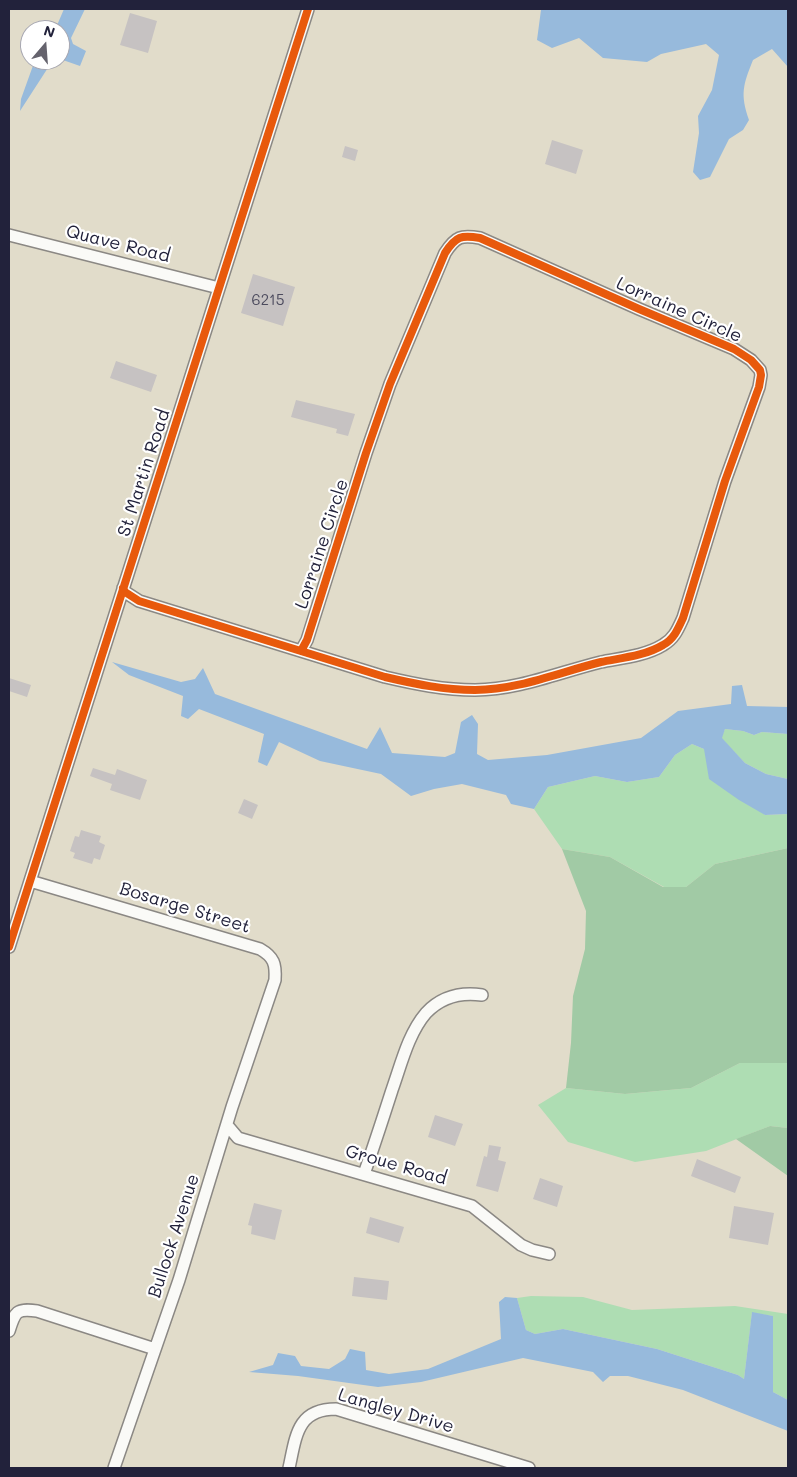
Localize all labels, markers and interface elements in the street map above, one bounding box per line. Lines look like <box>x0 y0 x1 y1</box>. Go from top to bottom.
north arrow <box>20 20 70 70</box>
text: N <box>41 21 57 42</box>
street label: Quave Road <box>64 221 172 267</box>
street label: Lorraine Circle <box>613 273 745 347</box>
house number: 6215 <box>252 291 284 309</box>
street label: St Martin Road <box>113 407 175 539</box>
street label: Lorraine Circle <box>291 476 353 612</box>
street label: Bosarge Street <box>117 878 253 938</box>
street label: Groue Road <box>343 1140 449 1190</box>
street label: Bullock Avenue <box>144 1171 204 1301</box>
street label: Langley Drive <box>336 1384 456 1438</box>

